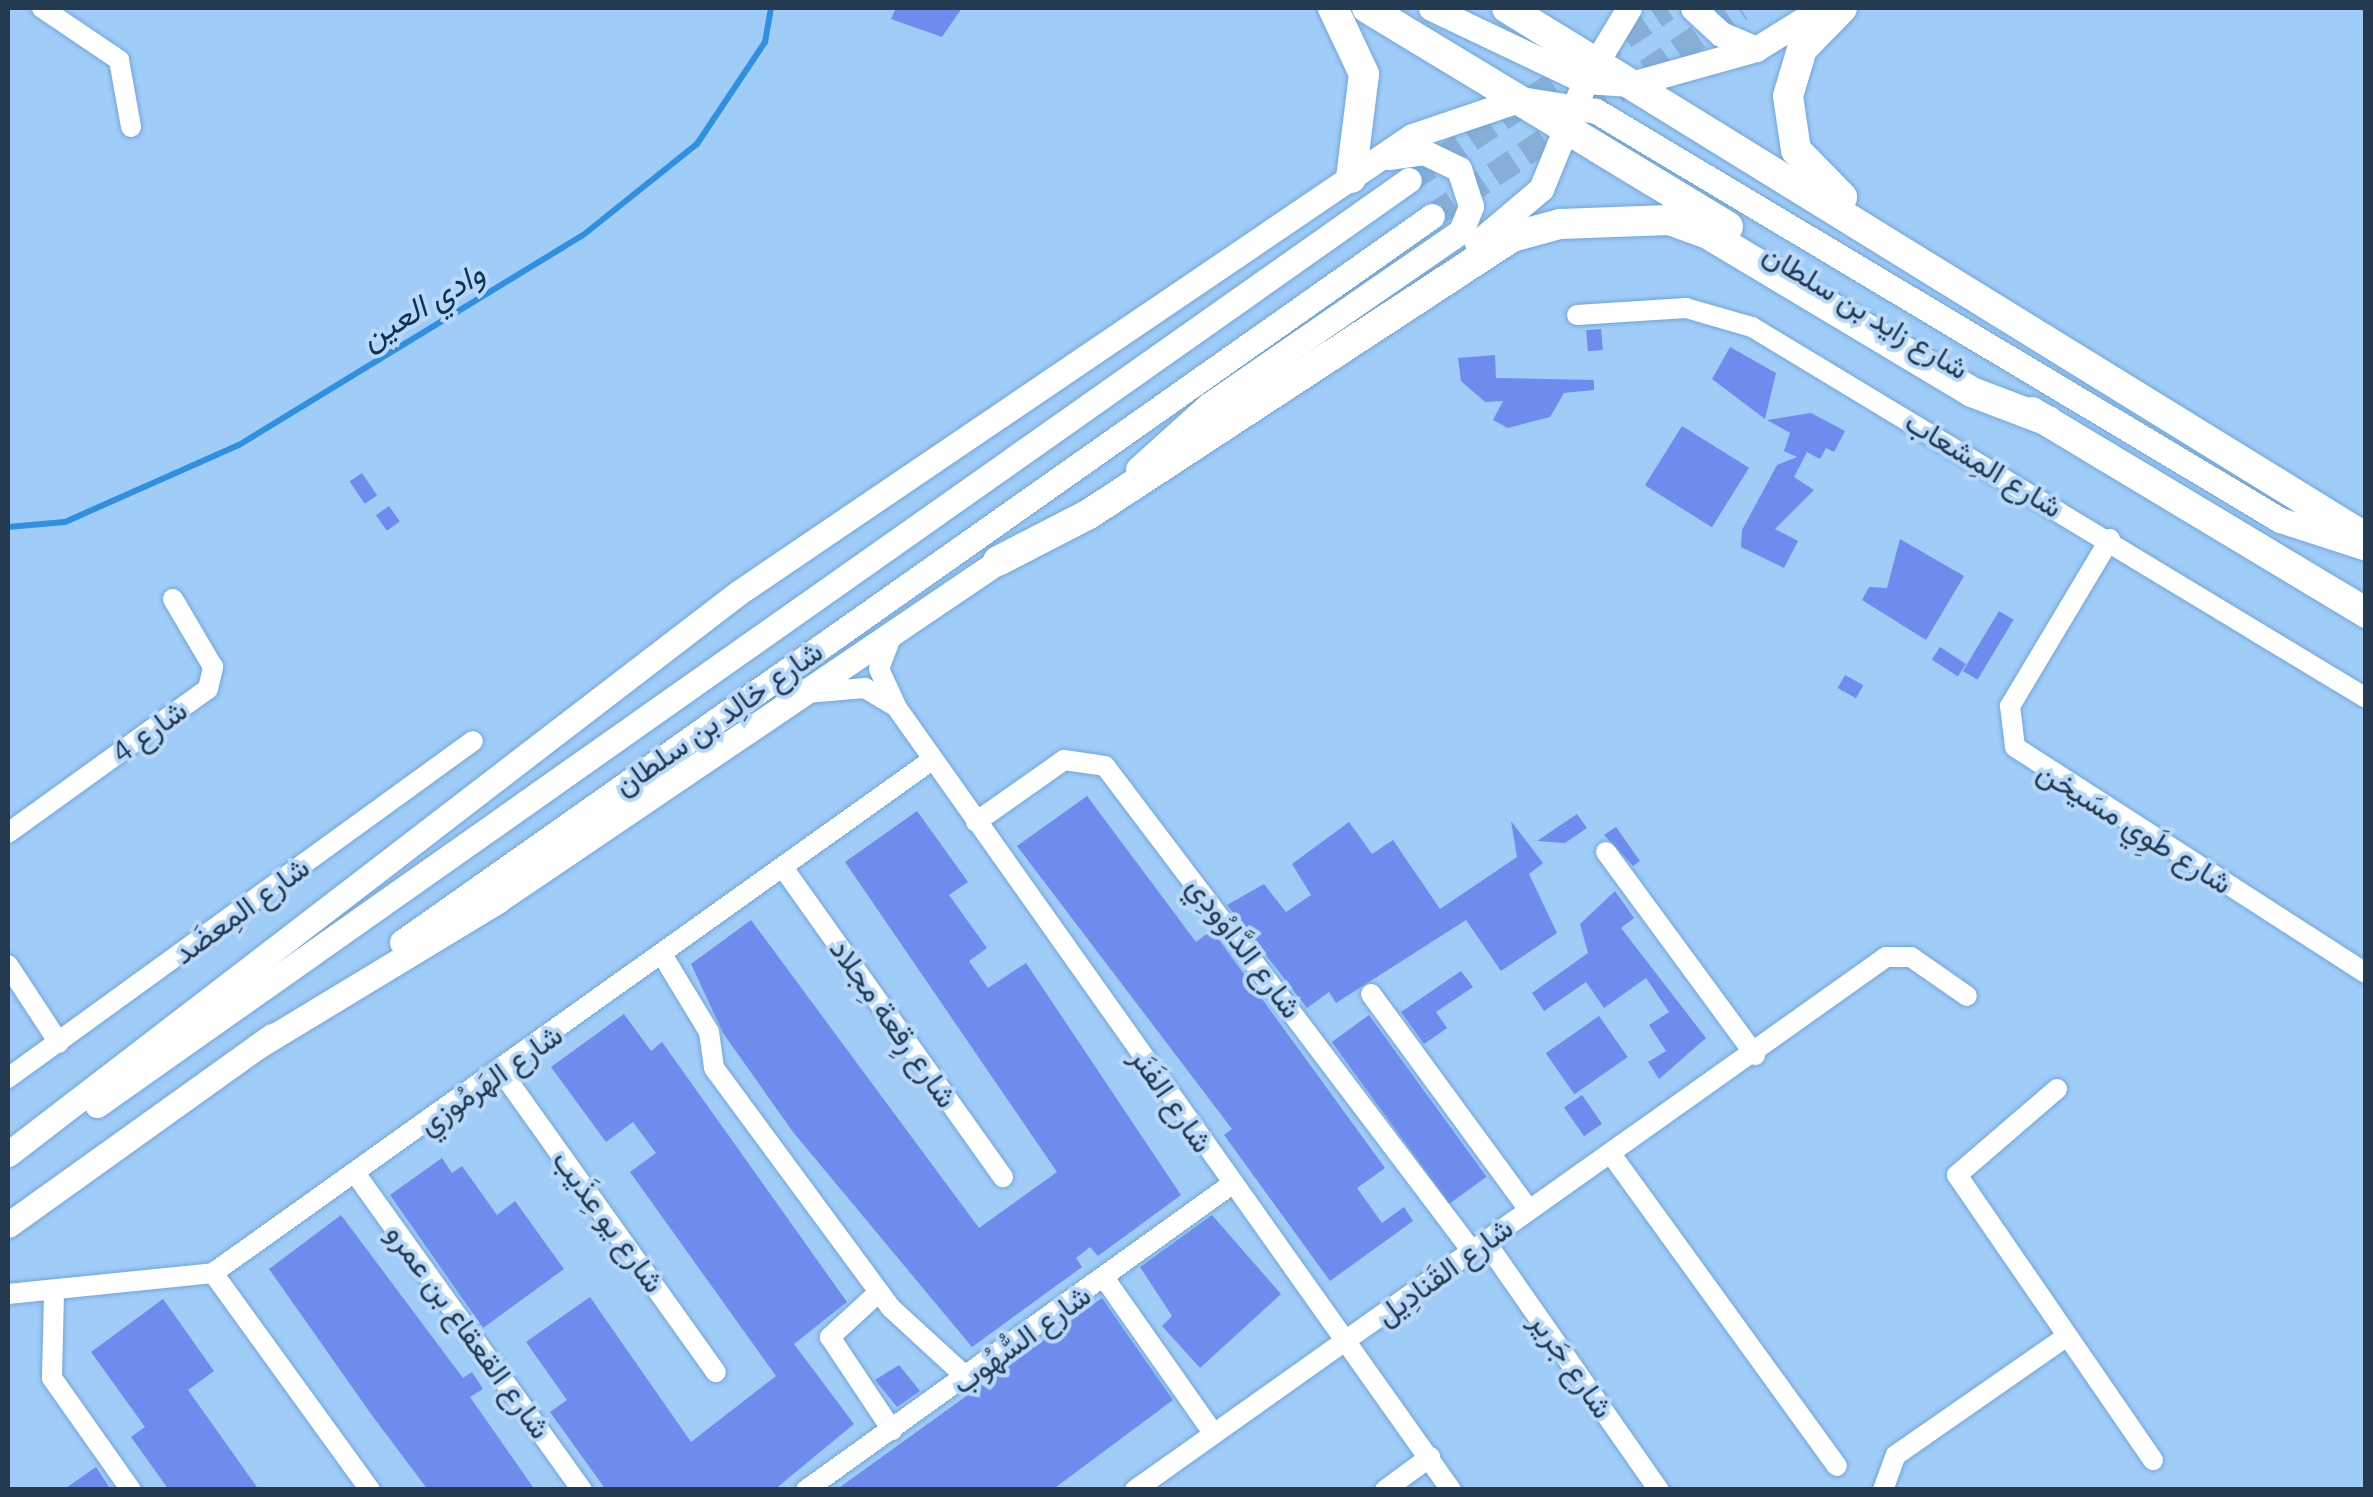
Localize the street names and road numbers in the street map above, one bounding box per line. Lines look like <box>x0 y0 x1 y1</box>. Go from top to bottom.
street label: شارع زايد بن سلطان <box>1757 235 1975 387</box>
street label: شارع المِشعاب <box>1899 403 2069 525</box>
street label: شارع خالِد بن سلطان <box>607 633 829 803</box>
street label: شارع 4 <box>104 692 194 770</box>
street label: شارع طَوِي مسَيخن <box>2031 753 2239 901</box>
street label: شارع المِعضَد <box>166 849 316 971</box>
street label: شارع الدَّاوُودِي <box>1180 869 1310 1025</box>
street label: شارع رِقعة مِجلاد <box>823 932 965 1114</box>
street label: شارع الهَرمُوزي <box>411 1016 569 1142</box>
street label: شارع الفَنَر <box>1123 1041 1221 1159</box>
street label: شارع يو عِذَيب <box>545 1143 673 1299</box>
street label: شارع القَنادِيل <box>1368 1209 1520 1333</box>
street label: شارع القعقاع بن عمرو <box>379 1217 559 1445</box>
street label: شارع السُّهُوب <box>945 1277 1097 1401</box>
street label: شارع جَرير <box>1523 1305 1621 1425</box>

